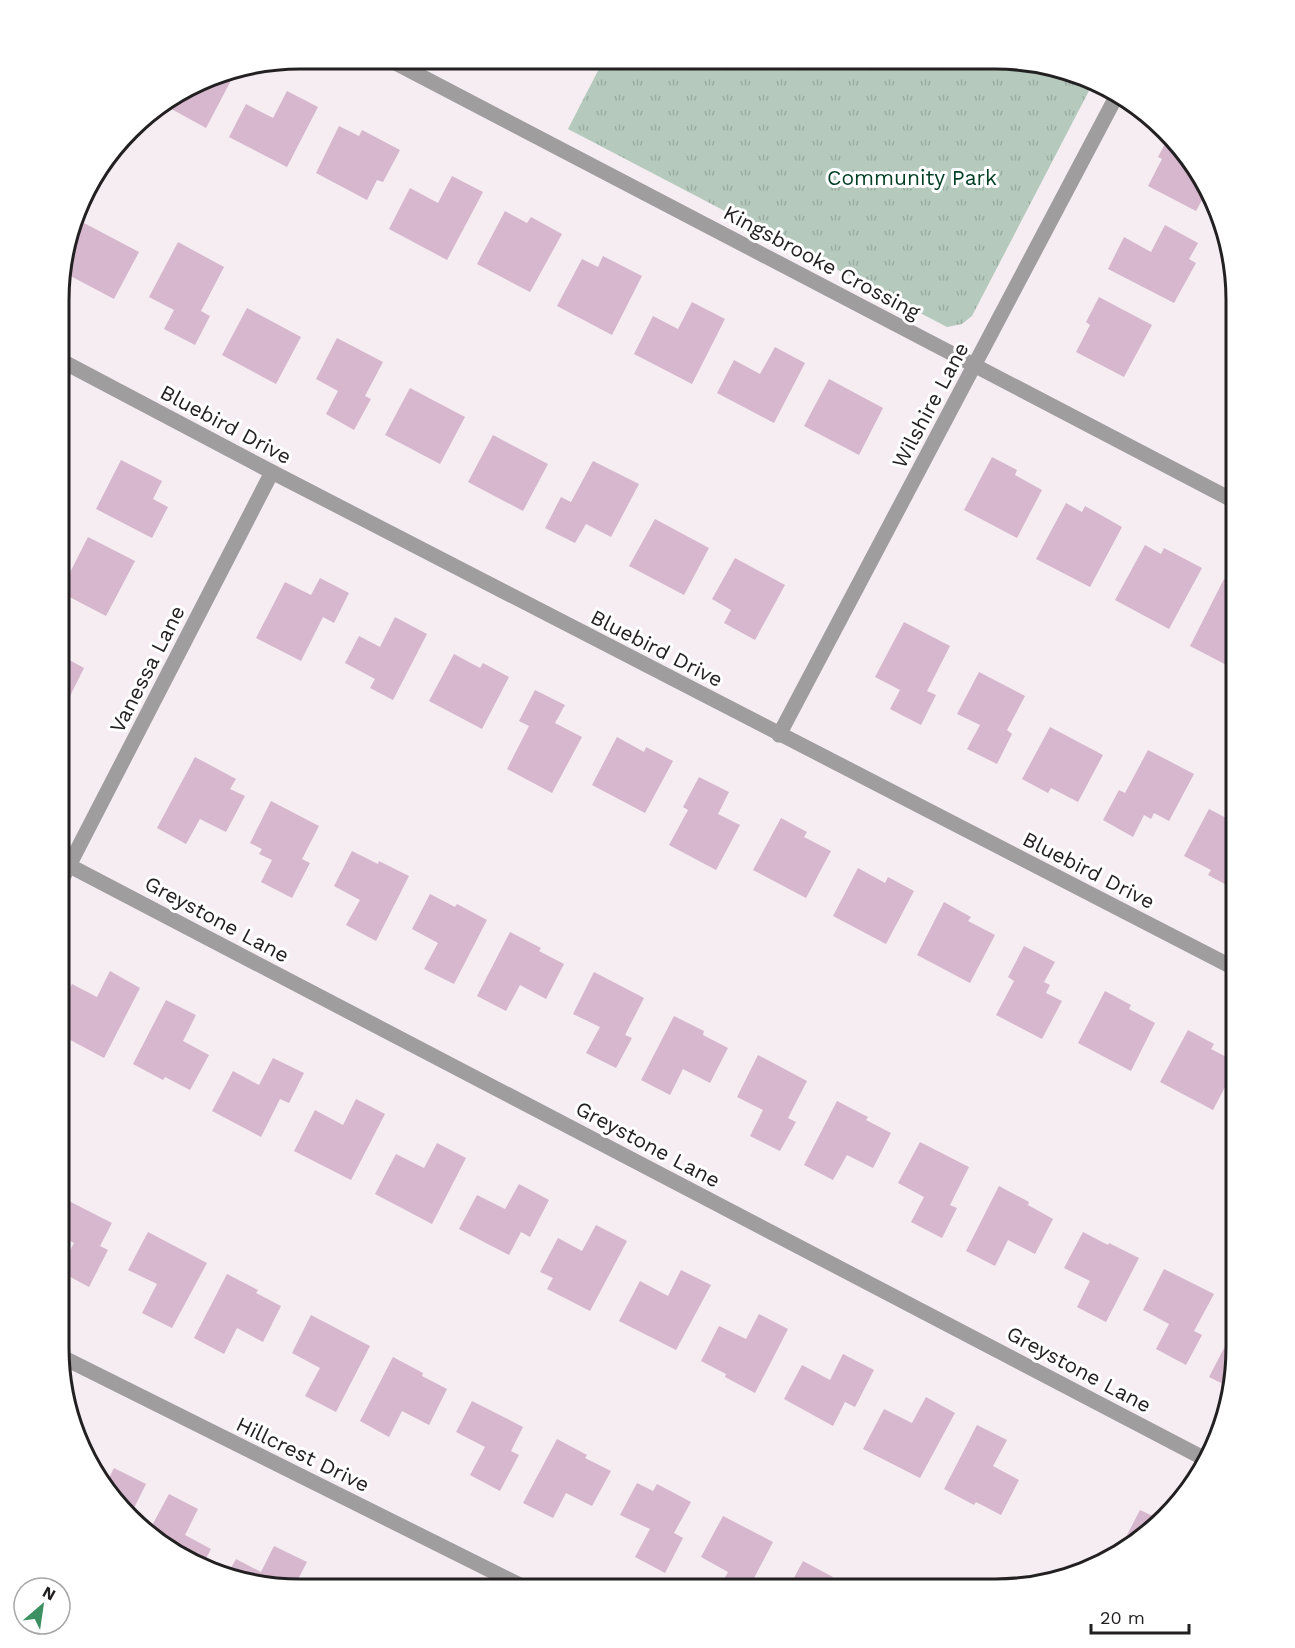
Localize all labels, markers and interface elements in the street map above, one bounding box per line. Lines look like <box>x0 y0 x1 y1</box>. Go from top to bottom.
park label: Community Park <box>827 165 997 190</box>
street label: Kingsbrooke Crossing <box>719 200 925 325</box>
street label: Wilshire Lane <box>886 338 974 472</box>
street label: Bluebird Drive <box>156 379 296 469</box>
street label: Vanessa Lane <box>104 601 190 737</box>
street label: Bluebird Drive <box>587 604 727 692</box>
street label: Bluebird Drive <box>1019 826 1159 914</box>
street label: Greystone Lane <box>141 870 293 968</box>
street label: Greystone Lane <box>572 1095 724 1193</box>
street label: Greystone Lane <box>1003 1320 1155 1418</box>
street label: Hillcrest Drive <box>232 1411 374 1497</box>
north arrow <box>12 1576 72 1636</box>
text: N <box>39 1582 59 1605</box>
scale bar <box>1091 1597 1188 1635</box>
text: 20 m <box>1100 1607 1145 1628</box>

